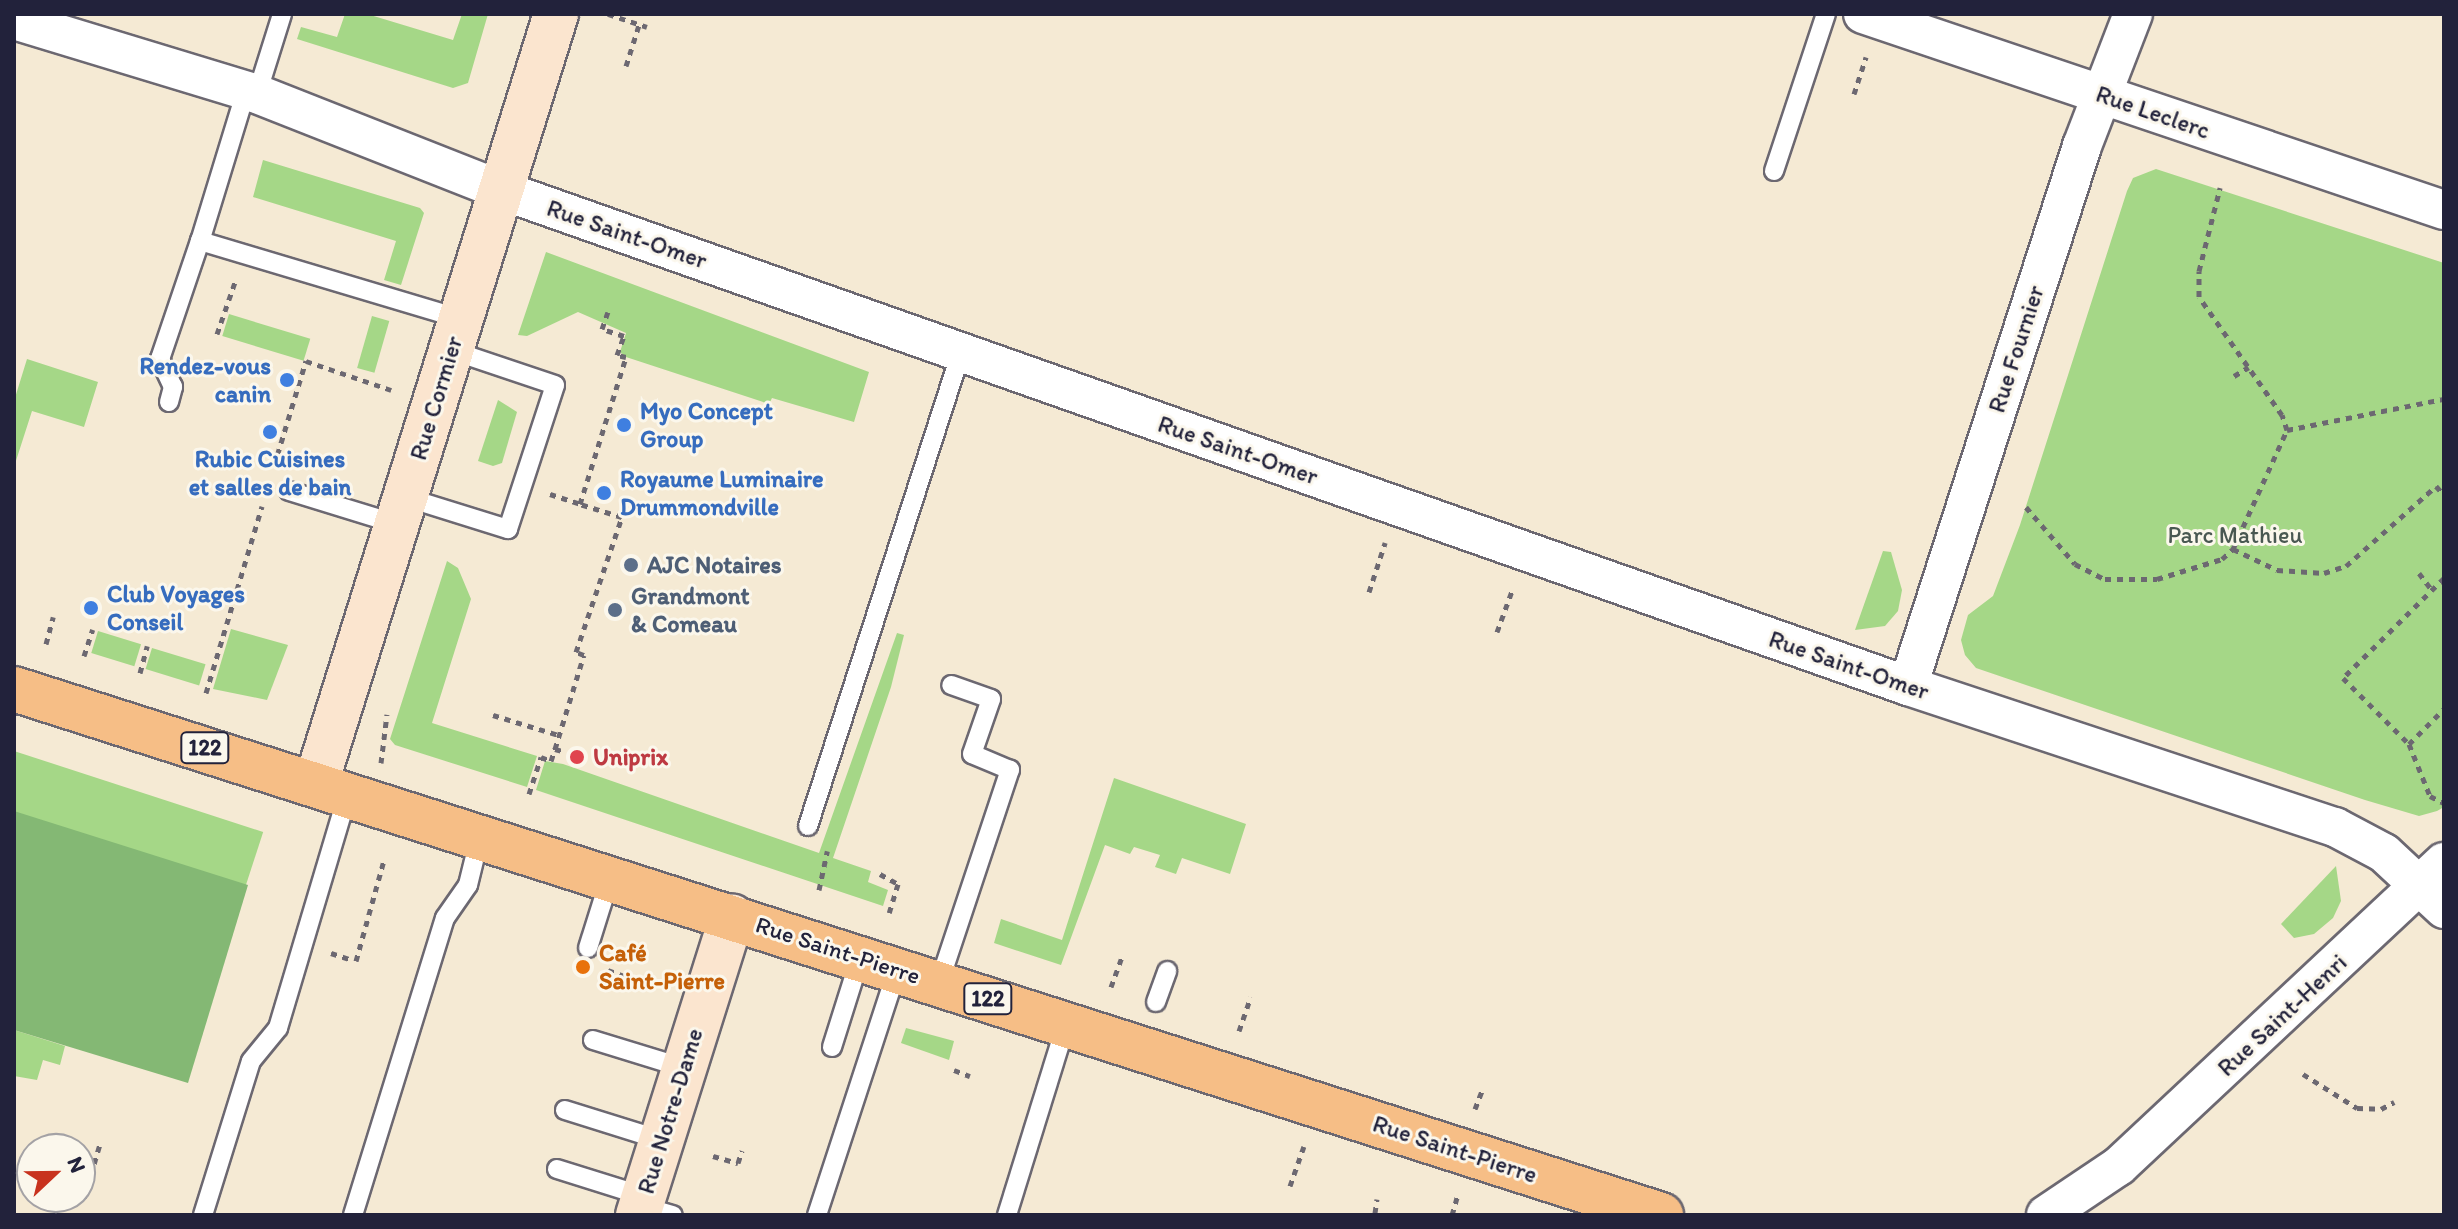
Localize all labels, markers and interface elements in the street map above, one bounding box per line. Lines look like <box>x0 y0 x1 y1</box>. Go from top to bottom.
street label: Rue Leclerc <box>2092 79 2214 145</box>
street label: Rue Saint-Omer <box>543 193 711 275</box>
street label: Rue Fournier <box>1982 282 2050 416</box>
street label: Rue Cormier <box>403 332 469 464</box>
place label: Rendez-vous canin <box>139 352 271 408</box>
marker: Rendez-vous canin <box>278 371 296 389</box>
place label: Myo Concept Group <box>640 397 773 453</box>
street label: Rue Saint-Omer <box>1154 409 1322 491</box>
marker: Myo Concept Group <box>615 416 633 434</box>
marker: Rubic Cuisines et salles de bain <box>261 423 279 441</box>
place label: Rubic Cuisines et salles de bain <box>188 445 352 501</box>
place label: Royaume Luminaire Drummondville <box>620 465 823 521</box>
marker: Royaume Luminaire Drummondville <box>595 484 613 502</box>
park label: Parc Mathieu <box>2168 521 2302 549</box>
place label: AJC Notaires <box>647 551 782 579</box>
marker: AJC Notaires <box>622 556 640 574</box>
place label: Club Voyages Conseil <box>107 580 243 636</box>
place label: Grandmont & Comeau <box>631 582 750 638</box>
marker: Club Voyages Conseil <box>82 599 100 617</box>
marker: Grandmont & Comeau <box>606 601 624 619</box>
street label: Rue Saint-Omer <box>1765 624 1933 706</box>
road number: 122 <box>179 730 231 766</box>
place label: Uniprix <box>593 743 668 771</box>
marker: Uniprix <box>568 748 586 766</box>
street label: Rue Saint-Pierre <box>752 910 924 990</box>
place label: Café Saint-Pierre <box>599 939 725 995</box>
street label: Rue Saint-Henri <box>2211 948 2353 1082</box>
marker: Café Saint-Pierre <box>574 958 592 976</box>
road number: 122 <box>962 981 1014 1017</box>
street label: Rue Notre-Dame <box>631 1025 709 1197</box>
street label: Rue Saint-Pierre <box>1369 1109 1541 1189</box>
north arrow <box>16 1133 96 1213</box>
text: N <box>62 1153 92 1177</box>

